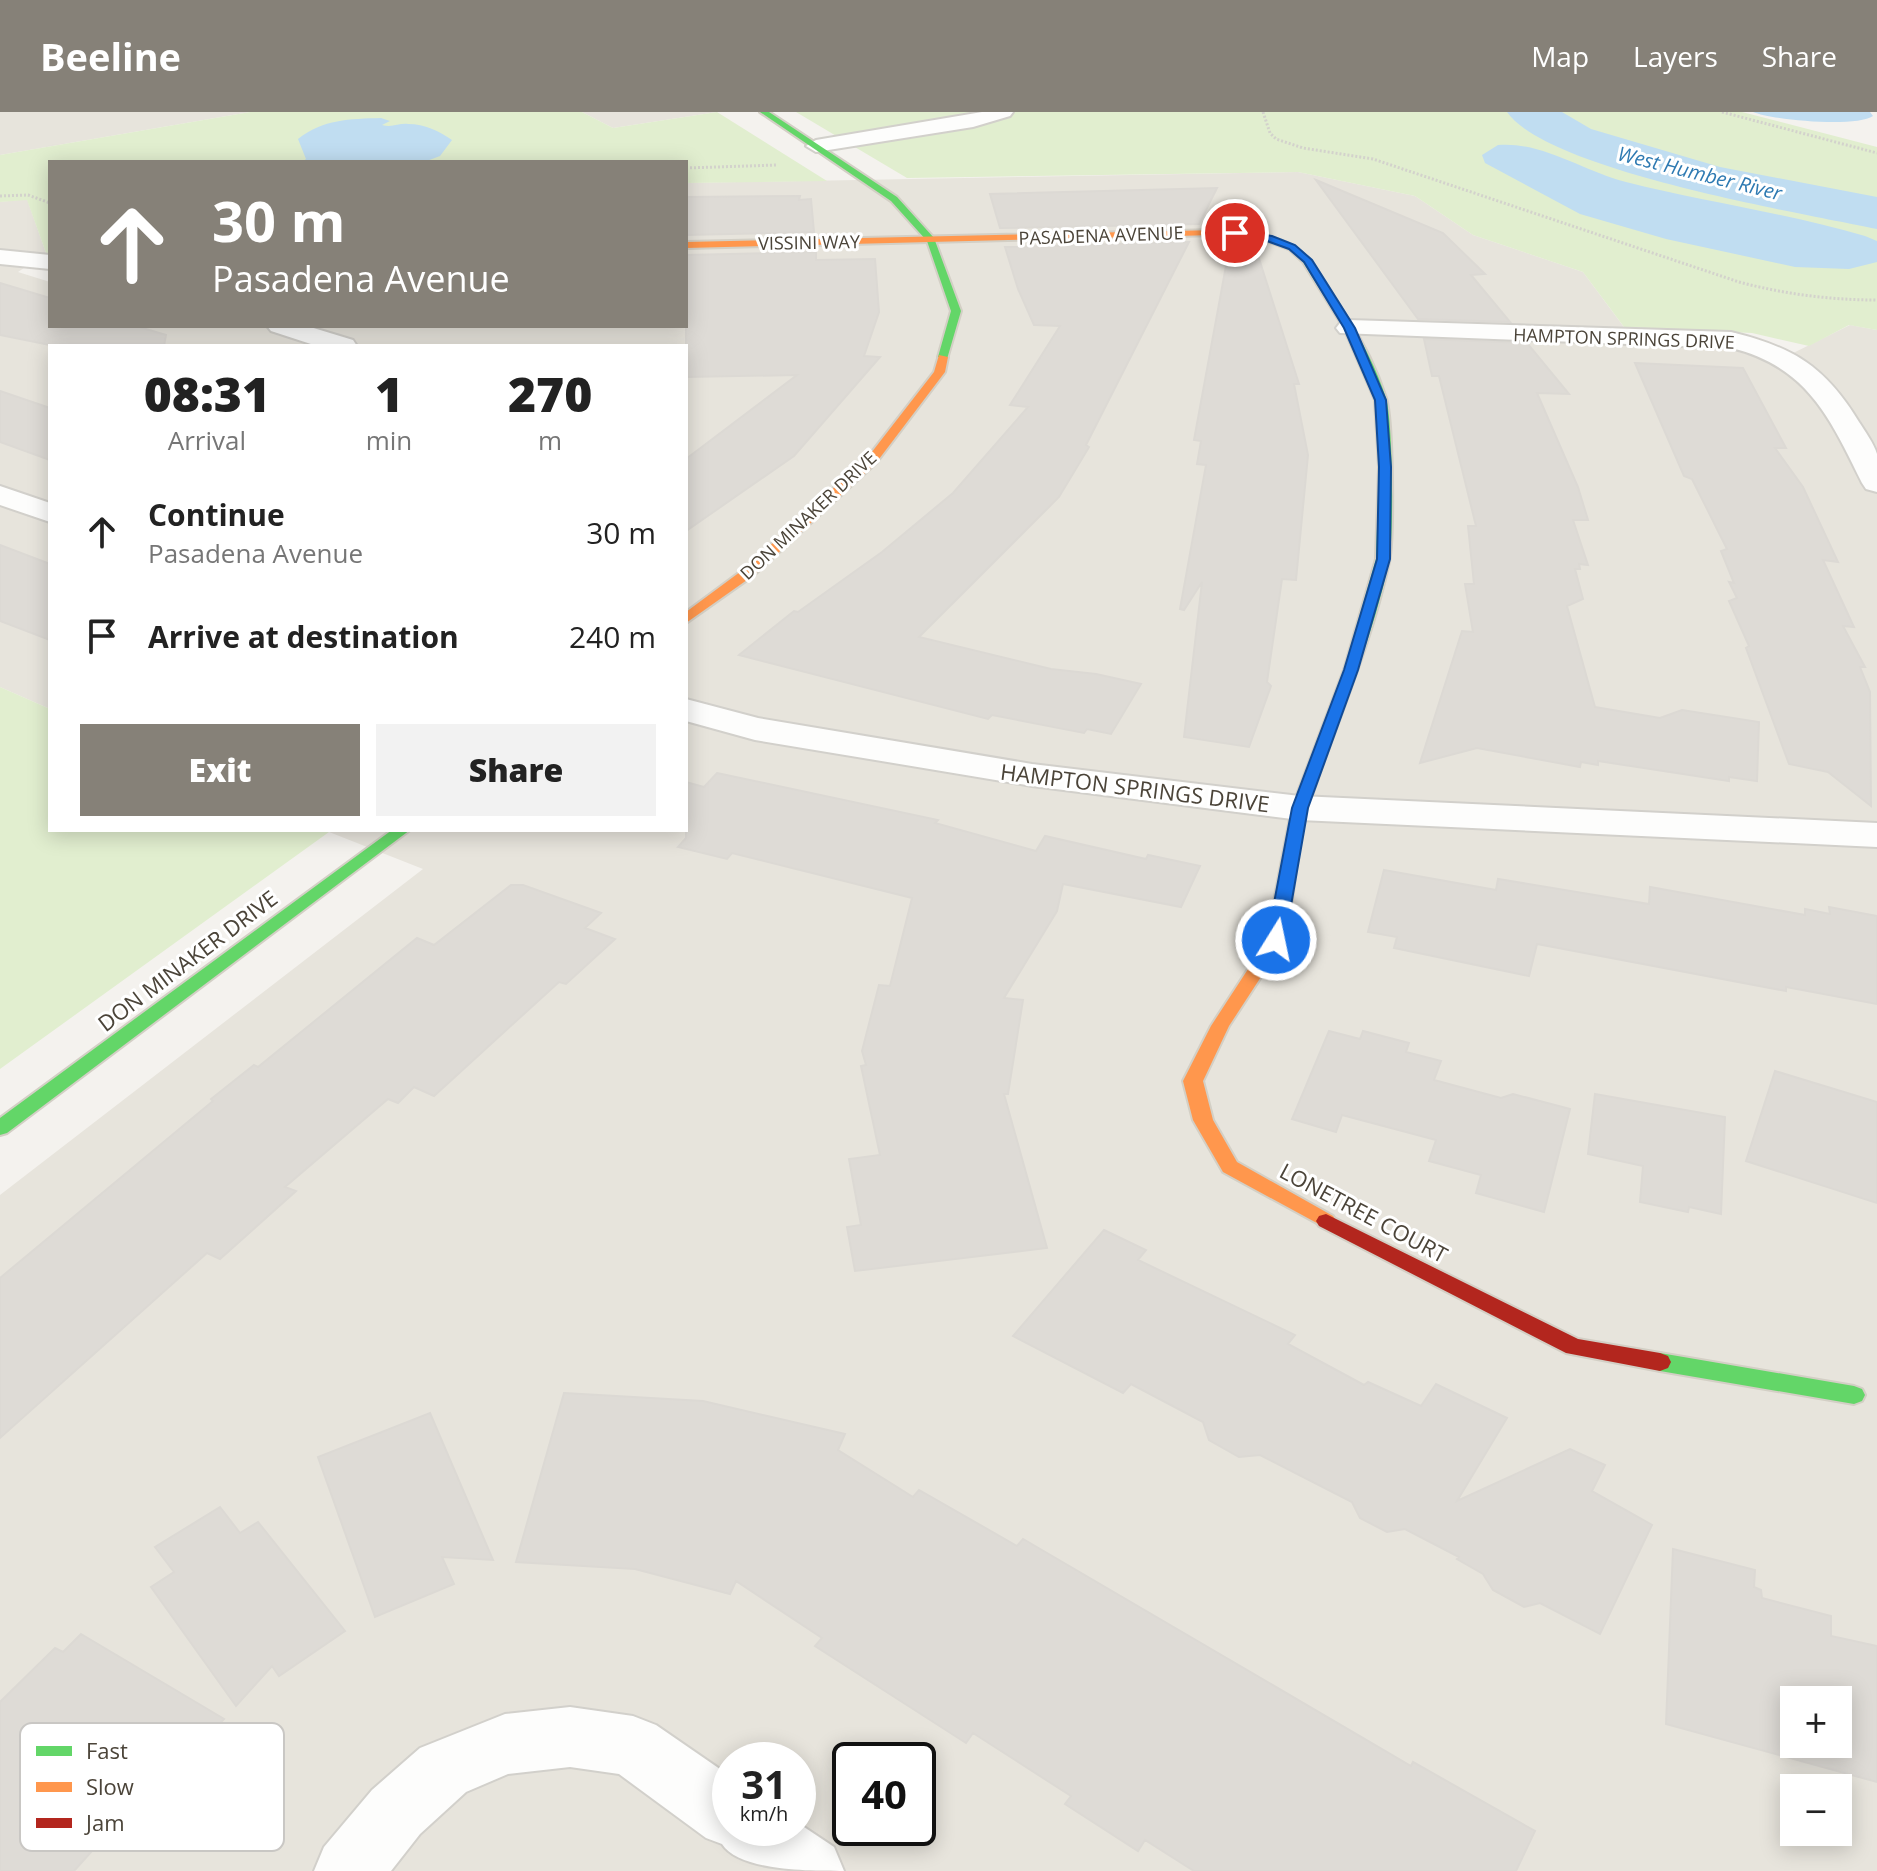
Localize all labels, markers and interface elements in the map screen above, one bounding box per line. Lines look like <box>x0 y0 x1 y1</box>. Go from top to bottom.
text: Beeline <box>40 30 181 82</box>
text: Map <box>1531 37 1589 75</box>
text: Layers <box>1633 37 1718 75</box>
text: Share <box>1762 37 1837 75</box>
water label: West Humber River <box>1615 140 1786 207</box>
text: 30 m <box>212 182 346 258</box>
icon: ahead <box>80 192 184 296</box>
pin <box>1201 199 1269 267</box>
icon: arrive <box>1213 211 1257 255</box>
street label: PASADENA AVENUE <box>1018 220 1184 250</box>
street label: VISSINI WAY <box>758 229 861 255</box>
text: Pasadena Avenue <box>212 254 510 303</box>
street label: HAMPTON SPRINGS DRIVE <box>1513 322 1735 354</box>
text: 08:31 <box>144 361 270 426</box>
text: 1 <box>375 361 403 426</box>
text: 270 <box>508 361 592 426</box>
text: Arrival <box>168 422 246 458</box>
text: min <box>366 422 412 458</box>
text: m <box>538 422 562 458</box>
street label: DON MINAKER DRIVE <box>735 445 881 585</box>
text: Continue <box>148 494 285 535</box>
icon: ahead <box>80 510 124 554</box>
text: 30 m <box>586 512 656 553</box>
text: Pasadena Avenue <box>148 535 363 571</box>
icon: arrive <box>80 614 124 658</box>
text: Arrive at destination <box>148 616 459 657</box>
text: 240 m <box>569 616 656 657</box>
button: Exit <box>80 724 360 816</box>
button: Share <box>376 724 656 816</box>
street label: HAMPTON SPRINGS DRIVE <box>999 756 1271 818</box>
street label: DON MINAKER DRIVE <box>91 882 283 1038</box>
position arrow <box>1234 898 1318 982</box>
street label: LONETREE COURT <box>1275 1155 1453 1269</box>
map controls <box>1780 1686 1852 1846</box>
button: + <box>1780 1686 1852 1758</box>
legend <box>20 1723 284 1851</box>
text: Fast <box>86 1735 128 1765</box>
speed limit sign: 40 <box>832 1742 936 1846</box>
text: 31 <box>741 1756 787 1811</box>
text: Slow <box>86 1771 134 1801</box>
button: − <box>1780 1774 1852 1846</box>
text: km/h <box>740 1800 788 1827</box>
text: Jam <box>84 1807 125 1837</box>

